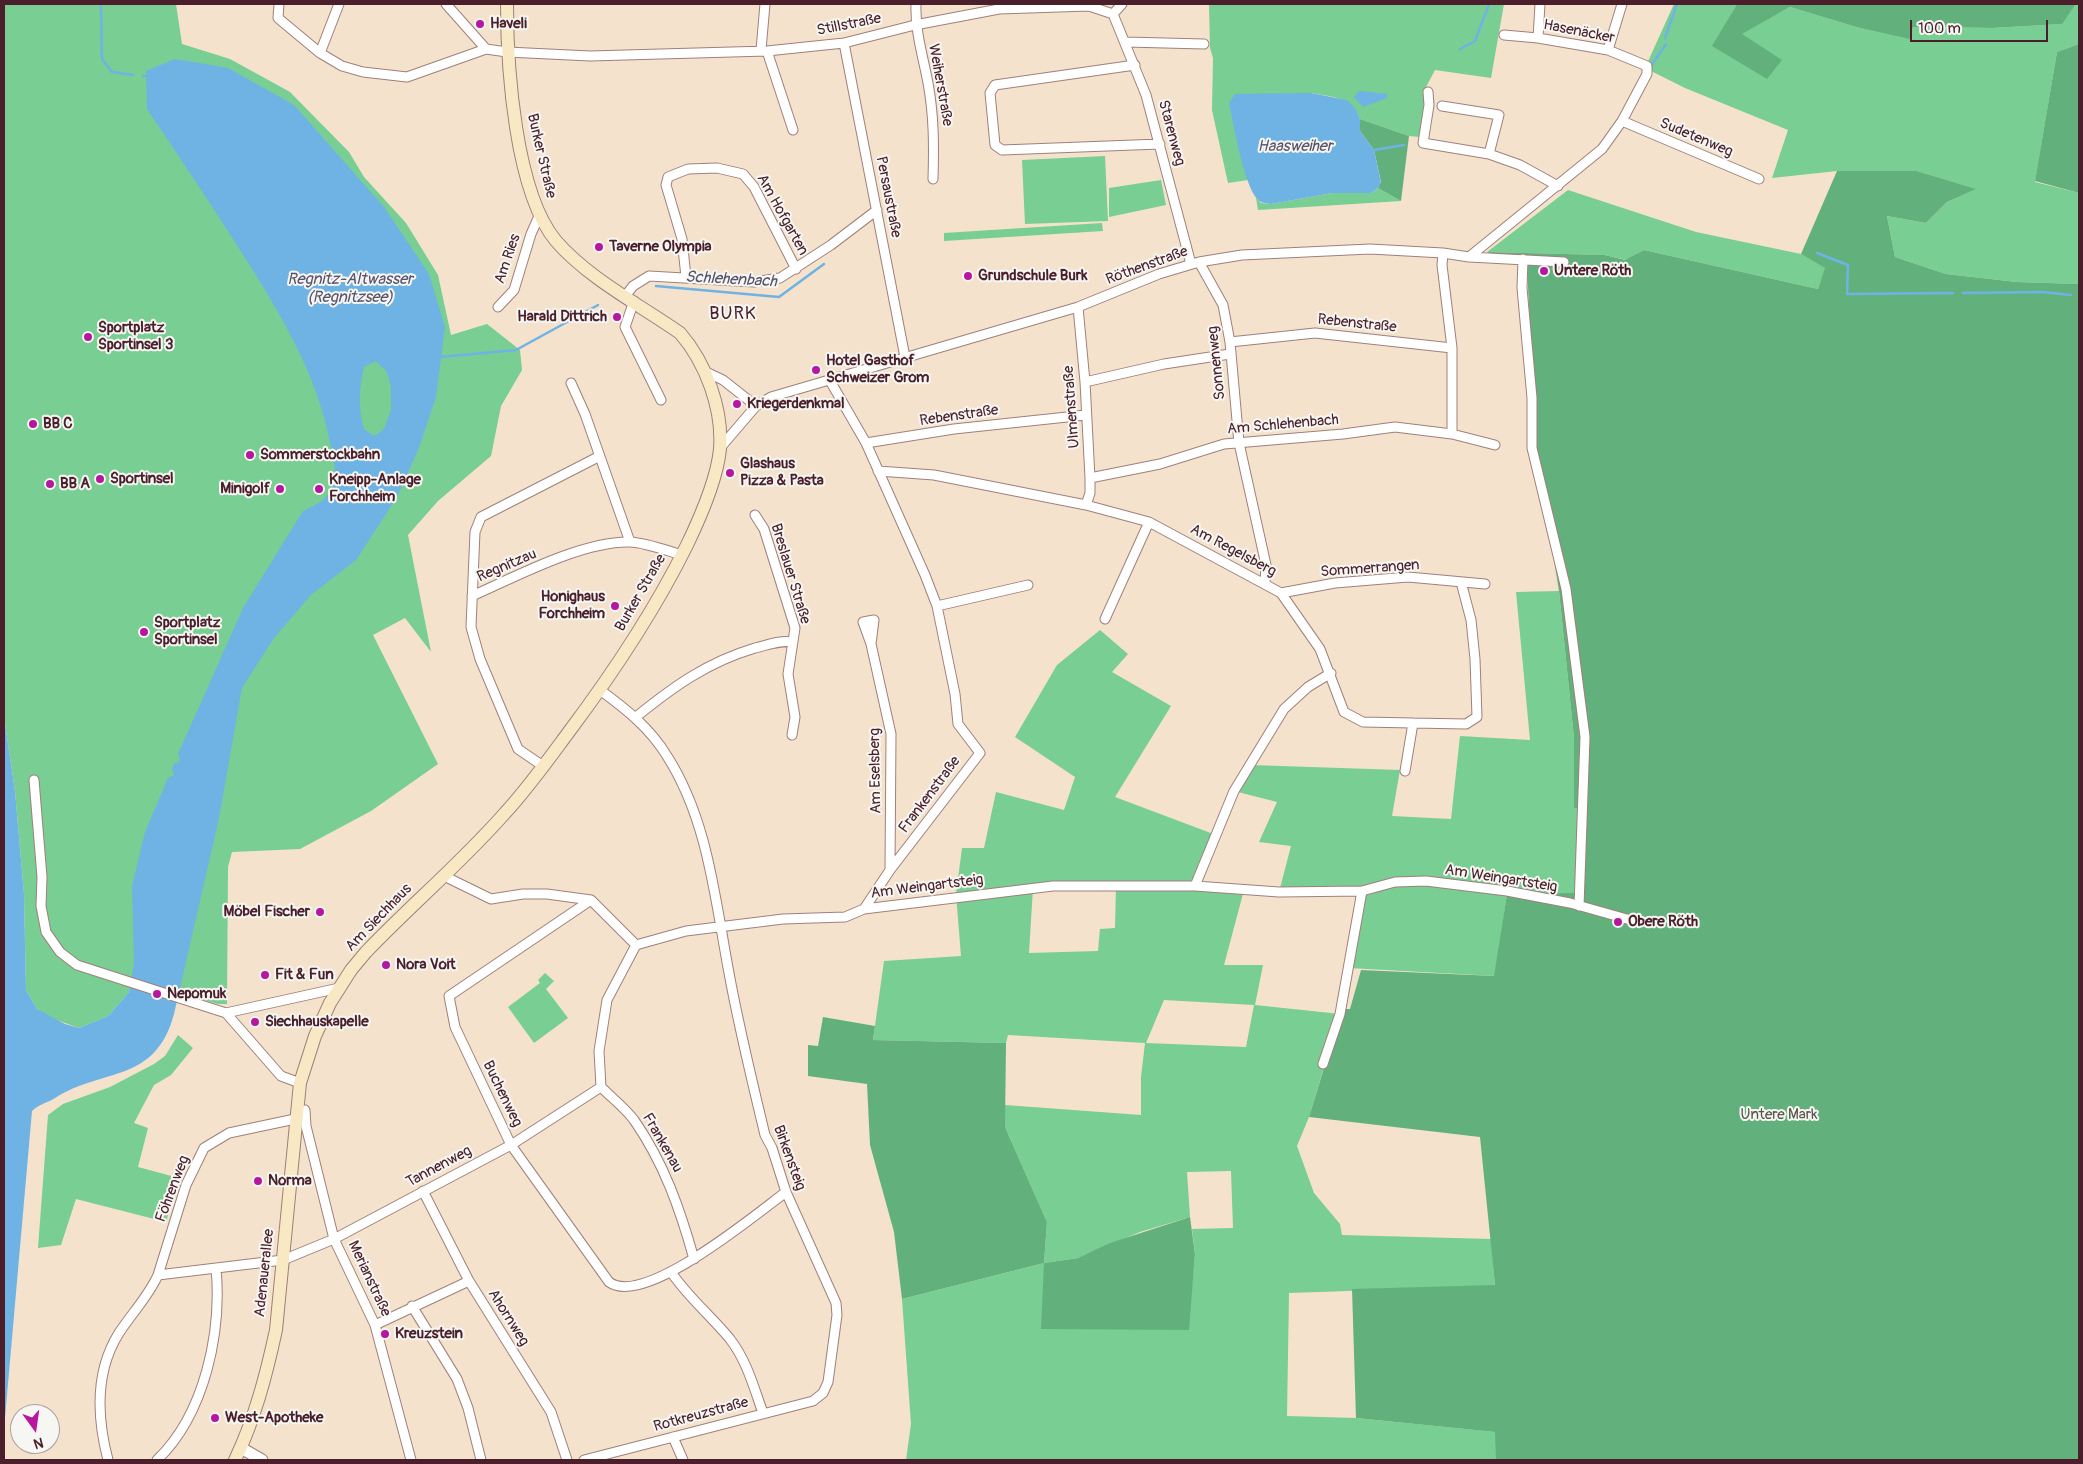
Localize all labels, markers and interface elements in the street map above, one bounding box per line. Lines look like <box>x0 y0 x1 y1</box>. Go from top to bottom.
street label: Stillstraße <box>815 10 883 40</box>
scale bar <box>1913 10 2050 42</box>
place label: Haveli <box>490 15 527 33</box>
street label: Hasenäcker <box>1542 16 1616 48</box>
marker: Haveli <box>474 18 486 30</box>
text: 100 m <box>1918 19 1961 38</box>
street label: Weiherstraße <box>924 42 956 128</box>
street label: Starenweg <box>1154 98 1188 168</box>
street label: Burker Straße <box>523 112 559 200</box>
street label: Sudetenweg <box>1657 115 1735 161</box>
water label: Haasweiher <box>1258 137 1332 157</box>
street label: Persaustraße <box>871 155 905 239</box>
street label: Am Hofgarten <box>752 171 812 259</box>
street label: Am Ries <box>491 232 525 286</box>
place label: Taverne Olympia <box>609 238 712 256</box>
marker: Taverne Olympia <box>593 241 605 253</box>
street label: Röthenstraße <box>1104 243 1190 289</box>
place label: Untere Röth <box>1554 262 1631 280</box>
marker: Untere Röth <box>1538 265 1550 277</box>
place label: Grundschule Burk <box>978 267 1087 285</box>
water label: Schlehenbach <box>685 268 777 292</box>
water label: Regnitz-Altwasser (Regnitzsee) <box>287 270 413 308</box>
marker: Grundschule Burk <box>962 270 974 282</box>
district label: BURK <box>709 303 757 325</box>
place label: Harald Dittrich <box>517 308 607 326</box>
marker: Harald Dittrich <box>611 311 623 323</box>
street label: Rebenstraße <box>1317 311 1397 337</box>
place label: Sportplatz Sportinsel 3 <box>98 319 173 354</box>
street label: Sonnenweg <box>1204 325 1230 401</box>
marker: Sportplatz Sportinsel 3 <box>82 331 94 343</box>
place label: Hotel Gasthof Schweizer Grom <box>826 352 929 387</box>
marker: Hotel Gasthof Schweizer Grom <box>810 364 822 376</box>
street label: Ulmenstraße <box>1060 365 1084 449</box>
place label: Kriegerdenkmal <box>747 395 845 413</box>
marker: Kriegerdenkmal <box>731 398 743 410</box>
street label: Rebenstraße <box>918 402 1000 430</box>
street label: Am Schlehenbach <box>1226 411 1340 439</box>
place label: BB C <box>43 415 72 433</box>
marker: BB C <box>27 418 39 430</box>
place label: Sommerstockbahn <box>260 446 380 464</box>
marker: Sommerstockbahn <box>244 449 256 461</box>
place label: Glashaus Pizza & Pasta <box>740 455 824 490</box>
marker: Glashaus Pizza & Pasta <box>724 467 736 479</box>
place label: Sportinsel <box>110 470 174 488</box>
place label: Kneipp-Anlage Forchheim <box>329 471 421 506</box>
marker: Sportinsel <box>94 473 106 485</box>
place label: BB A <box>60 475 90 493</box>
marker: BB A <box>44 478 56 490</box>
place label: Minigolf <box>220 480 270 498</box>
marker: Minigolf <box>274 483 286 495</box>
marker: Kneipp-Anlage Forchheim <box>313 483 325 495</box>
street label: Am Regelsberg <box>1187 521 1279 581</box>
street label: Breslauer Straße <box>766 522 814 626</box>
street label: Regnitzau <box>475 545 539 587</box>
street label: Burker Straße <box>612 551 670 635</box>
street label: Sommerrangen <box>1320 557 1420 581</box>
place label: Honighaus Forchheim <box>539 588 605 623</box>
marker: Honighaus Forchheim <box>609 600 621 612</box>
place label: Sportplatz Sportinsel <box>154 614 220 649</box>
marker: Sportplatz Sportinsel <box>138 626 150 638</box>
street label: Am Eselsberg <box>866 728 886 814</box>
street label: Frankenstraße <box>895 753 965 837</box>
street label: Am Weingartsteig <box>1444 861 1558 897</box>
street label: Am Weingartsteig <box>870 871 984 903</box>
street label: Am Siechhaus <box>342 880 416 956</box>
place label: Möbel Fischer <box>224 903 310 921</box>
marker: Möbel Fischer <box>314 906 326 918</box>
place label: Obere Röth <box>1628 913 1698 931</box>
marker: Obere Röth <box>1612 916 1624 928</box>
place label: Nora Voit <box>396 956 456 974</box>
marker: Nora Voit <box>380 959 392 971</box>
place label: Fit & Fun <box>275 966 334 984</box>
marker: Fit & Fun <box>259 969 271 981</box>
place label: Nepomuk <box>167 985 226 1003</box>
marker: Nepomuk <box>151 988 163 1000</box>
place label: Siechhauskapelle <box>265 1013 369 1031</box>
marker: Siechhauskapelle <box>249 1016 261 1028</box>
street label: Buchenweg <box>478 1058 526 1130</box>
park label: Untere Mark <box>1741 1106 1817 1124</box>
street label: Frankenau <box>638 1110 686 1176</box>
street label: Birkensteig <box>769 1123 809 1193</box>
street label: Tannenweg <box>403 1142 475 1192</box>
street label: Föhrenweg <box>152 1153 194 1225</box>
place label: Norma <box>268 1172 312 1190</box>
marker: Norma <box>252 1175 264 1187</box>
street label: Adenauerallee <box>251 1228 279 1318</box>
street label: Merianstraße <box>344 1238 394 1320</box>
street label: Ahornweg <box>483 1286 533 1350</box>
place label: Kreuzstein <box>395 1325 463 1343</box>
marker: Kreuzstein <box>379 1328 391 1340</box>
street label: Rotkreuzstraße <box>652 1394 750 1436</box>
north arrow <box>10 1404 60 1454</box>
place label: West-Apotheke <box>225 1409 323 1427</box>
marker: West-Apotheke <box>209 1412 221 1424</box>
text: N <box>32 1434 45 1452</box>

